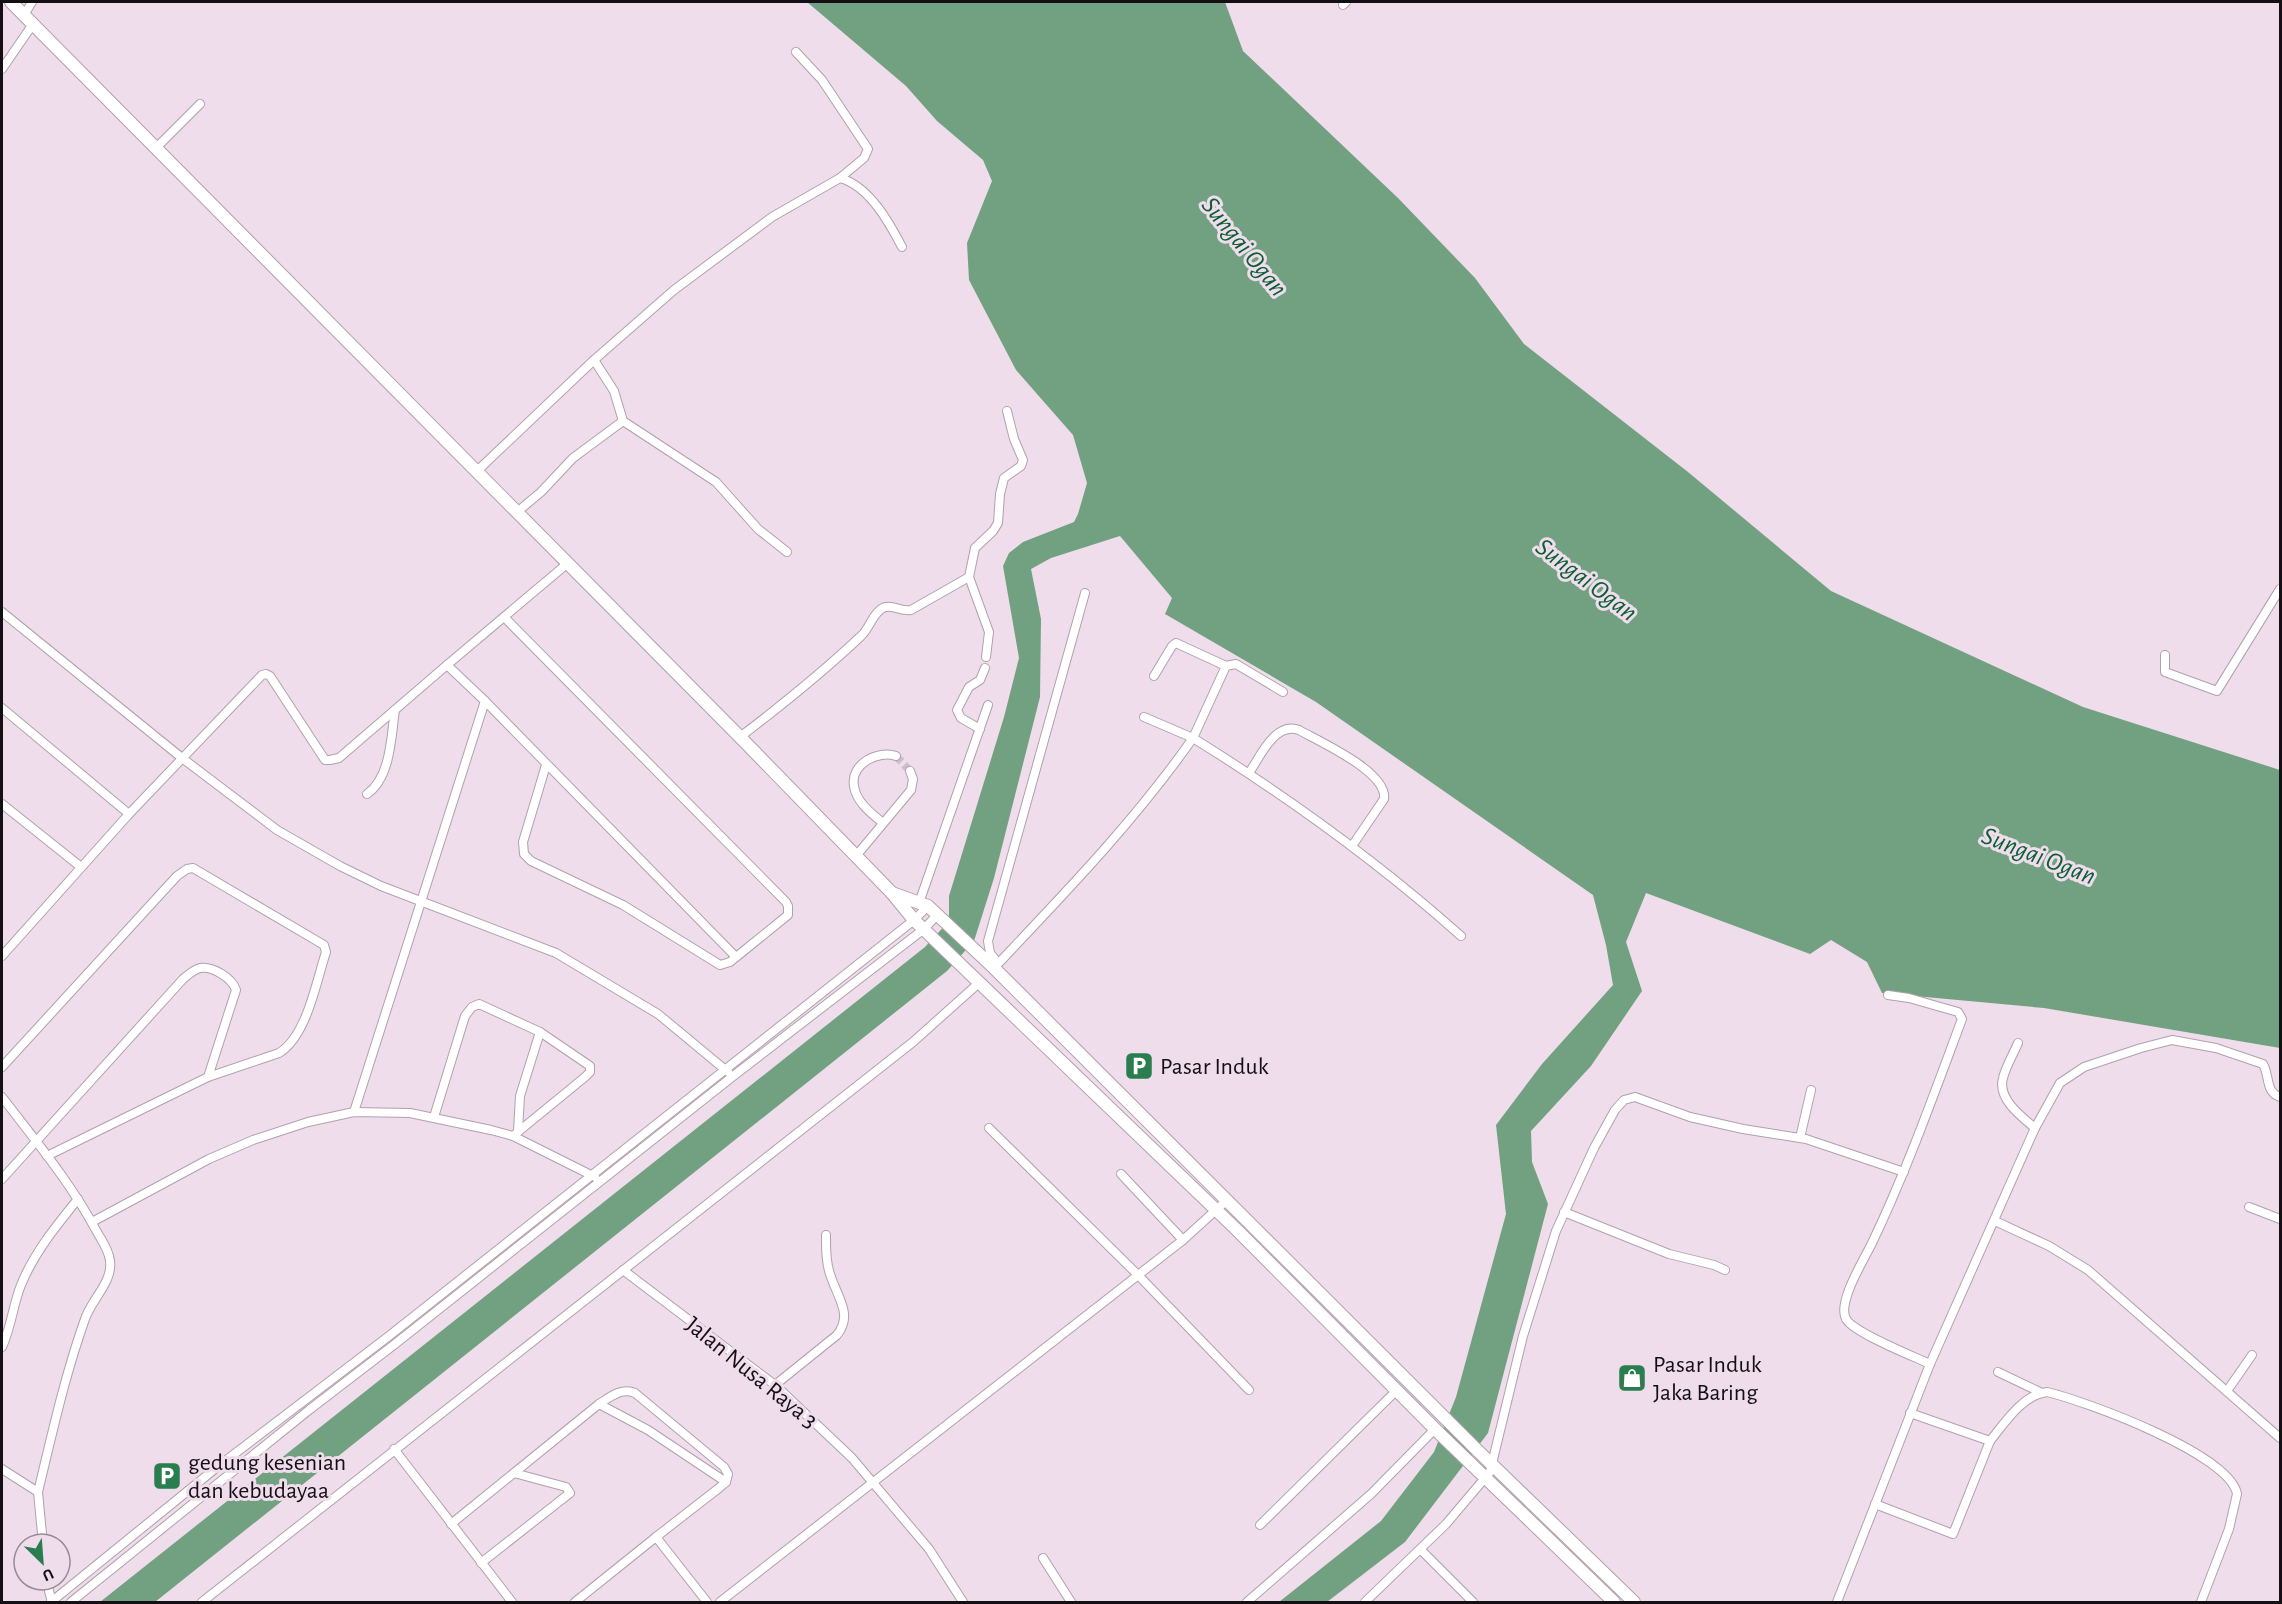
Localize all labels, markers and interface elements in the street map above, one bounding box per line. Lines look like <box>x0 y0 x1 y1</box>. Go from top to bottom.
water label: Sungai Ogan <box>1197 192 1292 301</box>
water label: Sungai Ogan <box>1531 533 1642 626</box>
water label: Sungai Ogan <box>1978 822 2099 889</box>
parking icon: Pasar Induk <box>1123 1050 1155 1082</box>
place label: Pasar Induk <box>1160 1055 1269 1079</box>
street label: Jalan Nusa Raya 3 <box>681 1313 822 1433</box>
place label: Pasar Induk Jaka Baring <box>1653 1353 1762 1405</box>
shop icon: Pasar Induk Jaka Baring <box>1616 1362 1648 1394</box>
place label: gedung kesenian dan kebudayaa <box>188 1451 346 1503</box>
parking icon: gedung kesenian dan kebudayaa <box>151 1460 183 1492</box>
north arrow <box>12 1532 72 1592</box>
text: U <box>40 1565 56 1584</box>

